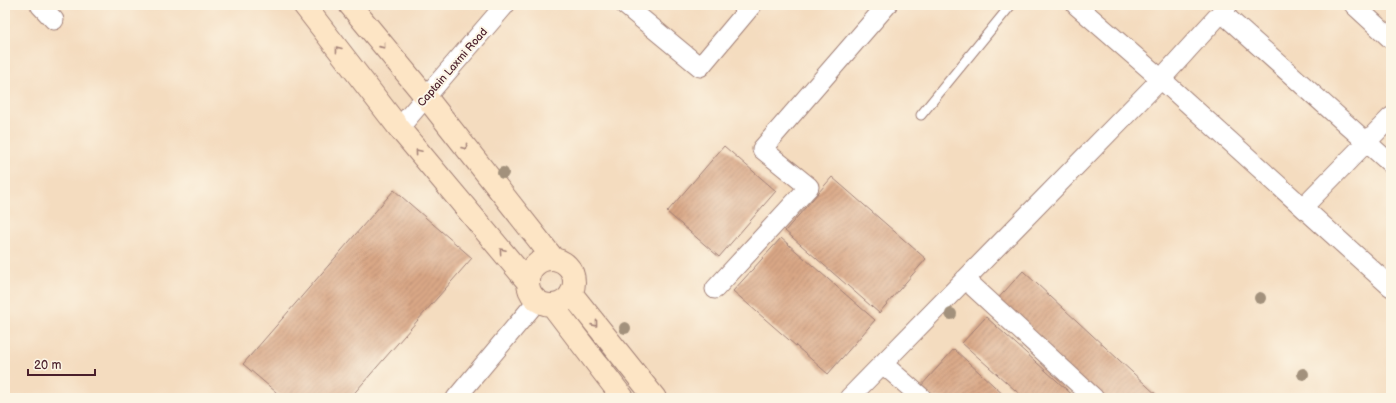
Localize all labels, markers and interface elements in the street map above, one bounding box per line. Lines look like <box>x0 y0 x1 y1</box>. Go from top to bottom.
street label: Captain Laxmi Road <box>415 25 490 109</box>
one-way arrow <box>379 41 386 49</box>
one-way arrow <box>336 47 343 54</box>
one-way arrow <box>460 143 467 150</box>
one-way arrow <box>416 149 423 156</box>
one-way arrow <box>499 249 506 256</box>
one-way arrow <box>591 319 598 326</box>
scale bar <box>28 351 95 377</box>
text: 20 m <box>34 358 61 373</box>

